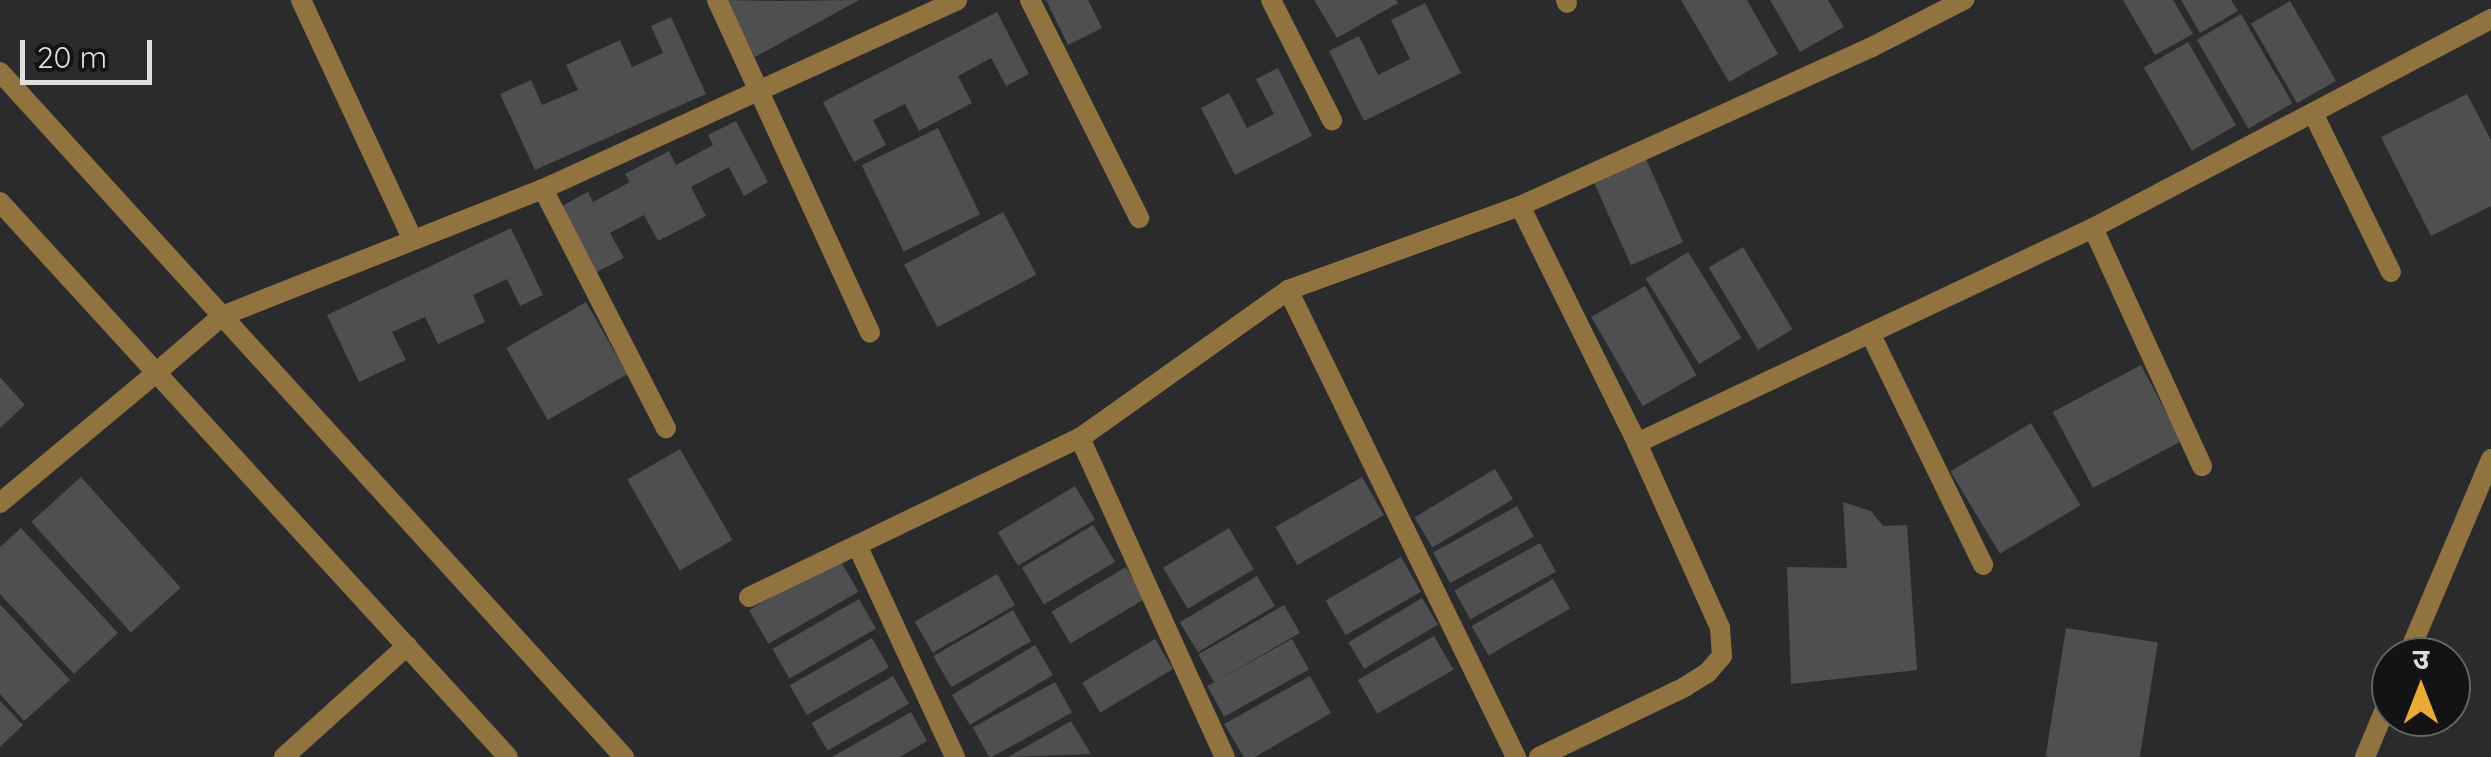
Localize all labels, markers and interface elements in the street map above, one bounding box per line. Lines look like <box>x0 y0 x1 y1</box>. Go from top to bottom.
scale bar <box>25 20 158 82</box>
text: 20 m <box>37 38 107 76</box>
north arrow <box>2371 637 2471 737</box>
text: उ <box>2413 641 2429 676</box>

